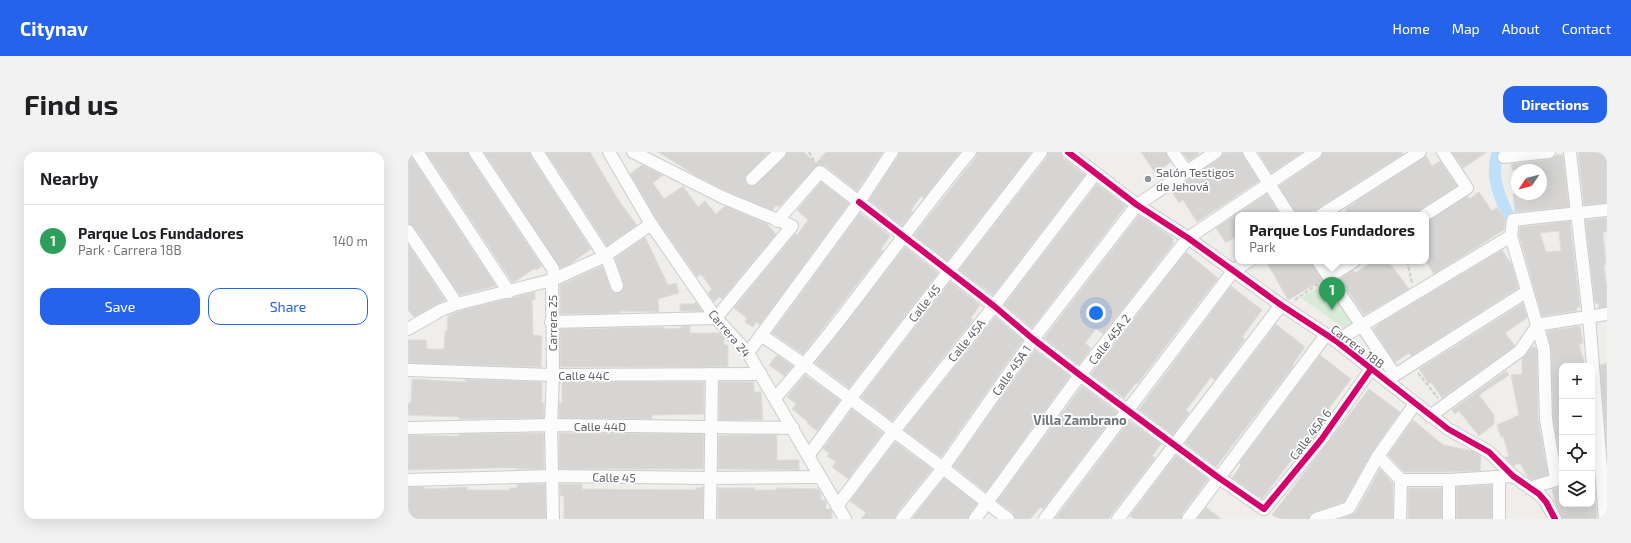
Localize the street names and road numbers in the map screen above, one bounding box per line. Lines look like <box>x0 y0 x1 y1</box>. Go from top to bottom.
street label: Calle 45 <box>905 282 943 324</box>
street label: Carrera 25 <box>545 295 559 351</box>
street label: Carrera 24 <box>706 306 754 360</box>
street label: Calle 45A 2 <box>1085 311 1133 367</box>
street label: Calle 45A <box>945 315 988 364</box>
street label: Carrera 18B <box>1329 321 1387 371</box>
street label: Calle 45A 1 <box>989 342 1033 398</box>
street label: Calle 44C <box>558 368 610 382</box>
street label: Calle 45A 6 <box>1286 406 1334 462</box>
street label: Calle 44D <box>574 419 626 433</box>
street label: Calle 45 <box>592 470 636 484</box>

